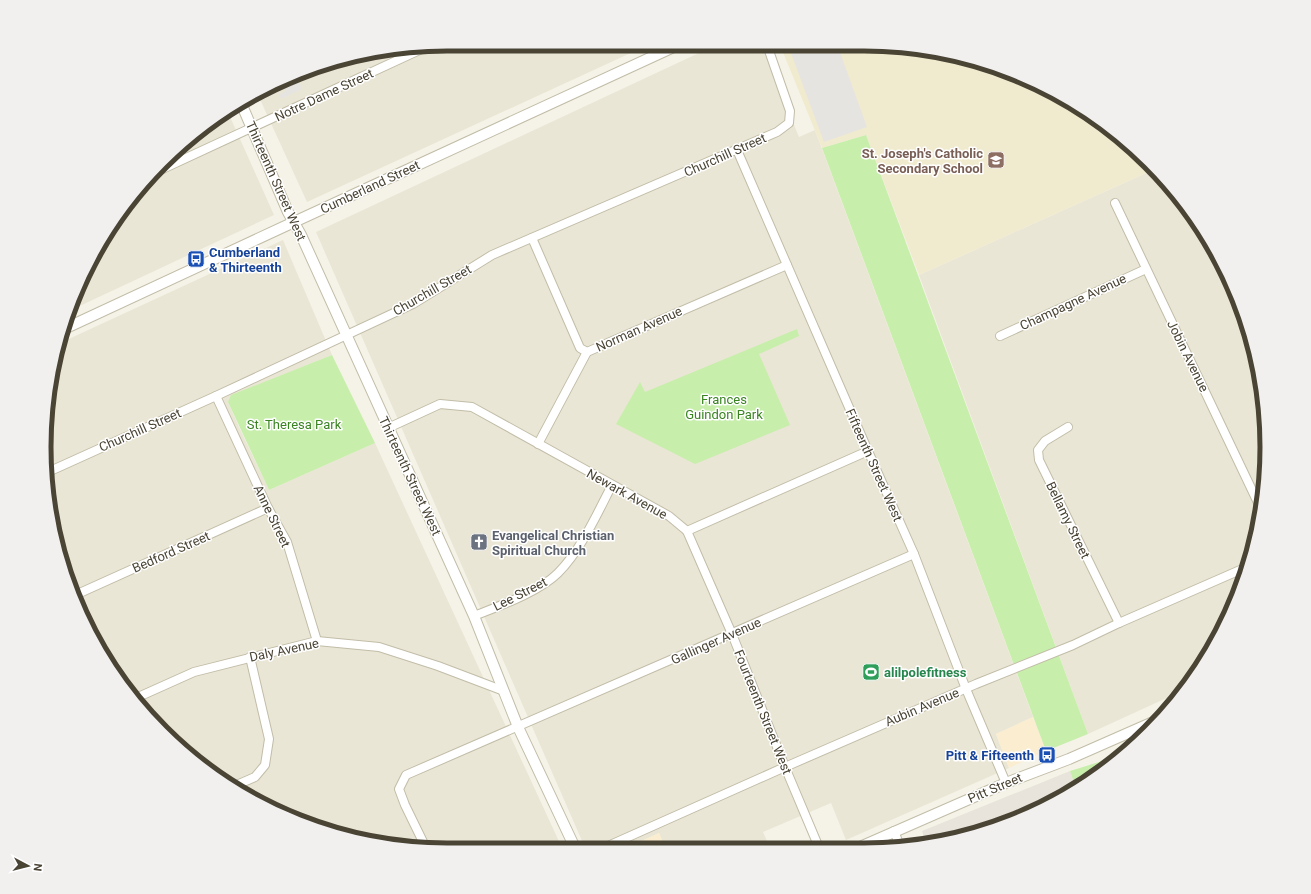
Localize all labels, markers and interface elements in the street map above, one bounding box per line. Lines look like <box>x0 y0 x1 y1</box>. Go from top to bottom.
street label: Notre Dame Street <box>272 66 376 124</box>
street label: Thirteenth Street West <box>243 119 309 243</box>
street label: Churchill Street <box>682 130 768 180</box>
place label: St. Joseph's Catholic Secondary School <box>862 146 983 176</box>
school or university icon: St. Joseph's Catholic Secondary School <box>986 150 1006 170</box>
street label: Cumberland Street <box>318 157 422 217</box>
place label: Cumberland & Thirteenth <box>209 245 282 275</box>
bus stop icon: Cumberland & Thirteenth <box>186 249 206 269</box>
street label: Churchill Street <box>390 261 474 319</box>
street label: Champagne Avenue <box>1017 271 1129 333</box>
street label: Norman Avenue <box>594 303 684 355</box>
street label: Jobin Avenue <box>1164 318 1212 394</box>
park label: Frances Guindon Park <box>685 392 763 422</box>
street label: Churchill Street <box>97 405 183 455</box>
street label: Fifteenth Street West <box>842 406 906 524</box>
street label: Thirteenth Street West <box>376 414 444 538</box>
park label: St. Theresa Park <box>247 417 342 432</box>
street label: Newark Avenue <box>584 466 670 522</box>
street label: Bellamy Street <box>1043 479 1093 561</box>
street label: Anne Street <box>251 482 293 550</box>
street label: Bedford Street <box>130 528 212 576</box>
place label: Evangelical Christian Spiritual Church <box>492 528 614 558</box>
church icon: Evangelical Christian Spiritual Church <box>469 532 489 552</box>
street label: Lee Street <box>491 574 549 614</box>
street label: Gallinger Avenue <box>669 614 763 668</box>
street label: Daly Avenue <box>248 635 320 665</box>
street label: Fourteenth Street West <box>731 648 795 776</box>
sports icon: alilpolefitness <box>861 662 881 682</box>
place label: alilpolefitness <box>884 665 967 680</box>
street label: Aubin Avenue <box>883 685 961 729</box>
bus stop icon: Pitt & Fifteenth <box>1037 745 1057 765</box>
place label: Pitt & Fifteenth <box>946 748 1034 763</box>
street label: Pitt Street <box>966 770 1024 806</box>
north arrow <box>8 846 48 886</box>
text: N <box>30 863 44 872</box>

